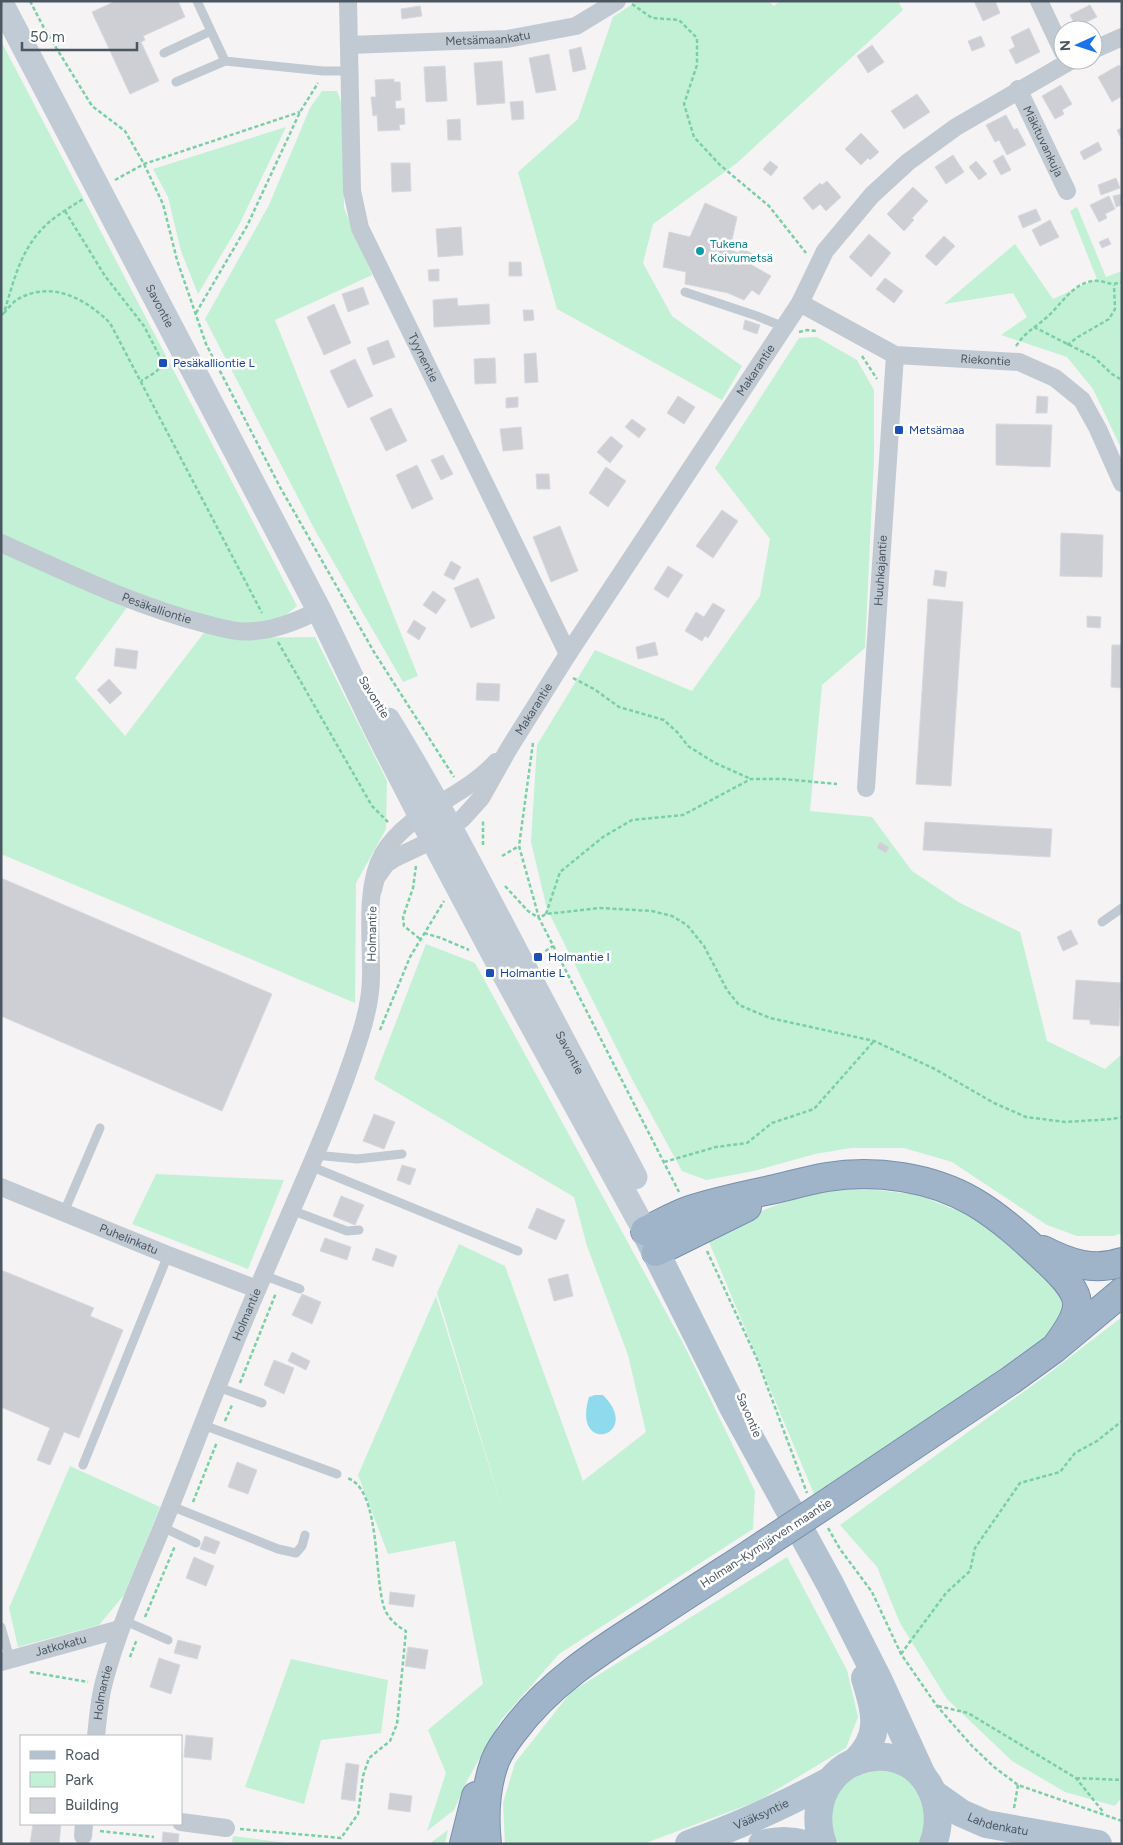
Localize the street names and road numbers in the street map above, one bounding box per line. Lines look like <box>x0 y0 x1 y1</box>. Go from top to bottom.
street label: Metsämaankatu <box>445 28 531 48</box>
street label: Mäkituvankuja <box>1020 104 1066 179</box>
street label: Savontie <box>143 282 177 330</box>
street label: Tyynentie <box>405 331 441 385</box>
street label: Makarantie <box>733 341 778 399</box>
street label: Riekontie <box>960 352 1011 369</box>
street label: Huuhkajantie <box>871 534 890 606</box>
street label: Pesäkalliontie <box>120 590 193 627</box>
street label: Savontie <box>356 673 393 721</box>
street label: Makarantie <box>512 680 555 738</box>
street label: Holmantie <box>365 906 379 962</box>
street label: Savontie <box>552 1029 587 1077</box>
street label: Puhelinkatu <box>97 1221 160 1257</box>
street label: Holmantie <box>230 1286 264 1343</box>
street label: Savontie <box>733 1391 765 1440</box>
street label: Holman–Kymijärven maantie <box>698 1495 835 1591</box>
street label: Jatkokatu <box>34 1632 88 1659</box>
street label: Holmantie <box>91 1663 115 1721</box>
street label: Vääksyntie <box>731 1796 791 1833</box>
street label: Lahdenkatu <box>965 1810 1029 1838</box>

